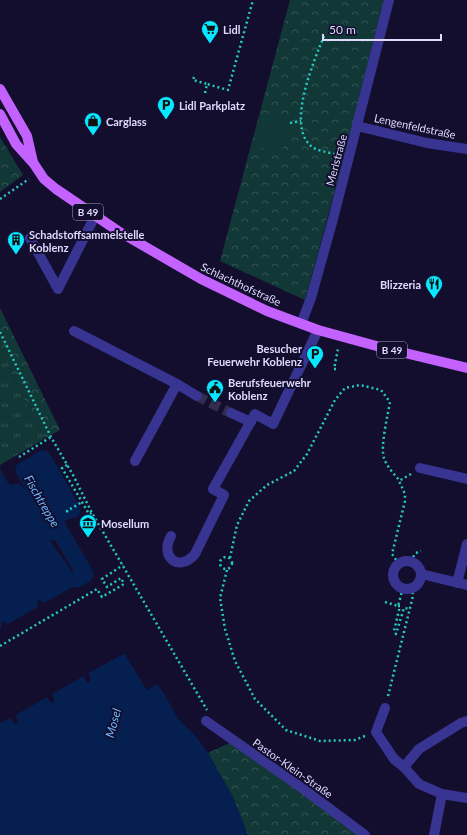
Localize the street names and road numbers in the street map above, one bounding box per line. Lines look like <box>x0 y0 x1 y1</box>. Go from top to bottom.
street label: Lengenfeldstraße <box>373 111 457 141</box>
street label: Merlstraße <box>323 133 349 187</box>
road number: B 49 <box>73 204 103 220</box>
street label: Schlachthofstraße <box>199 260 283 308</box>
road number: B 49 <box>377 342 407 358</box>
street label: Pastor-Klein-Straße <box>251 736 336 801</box>

